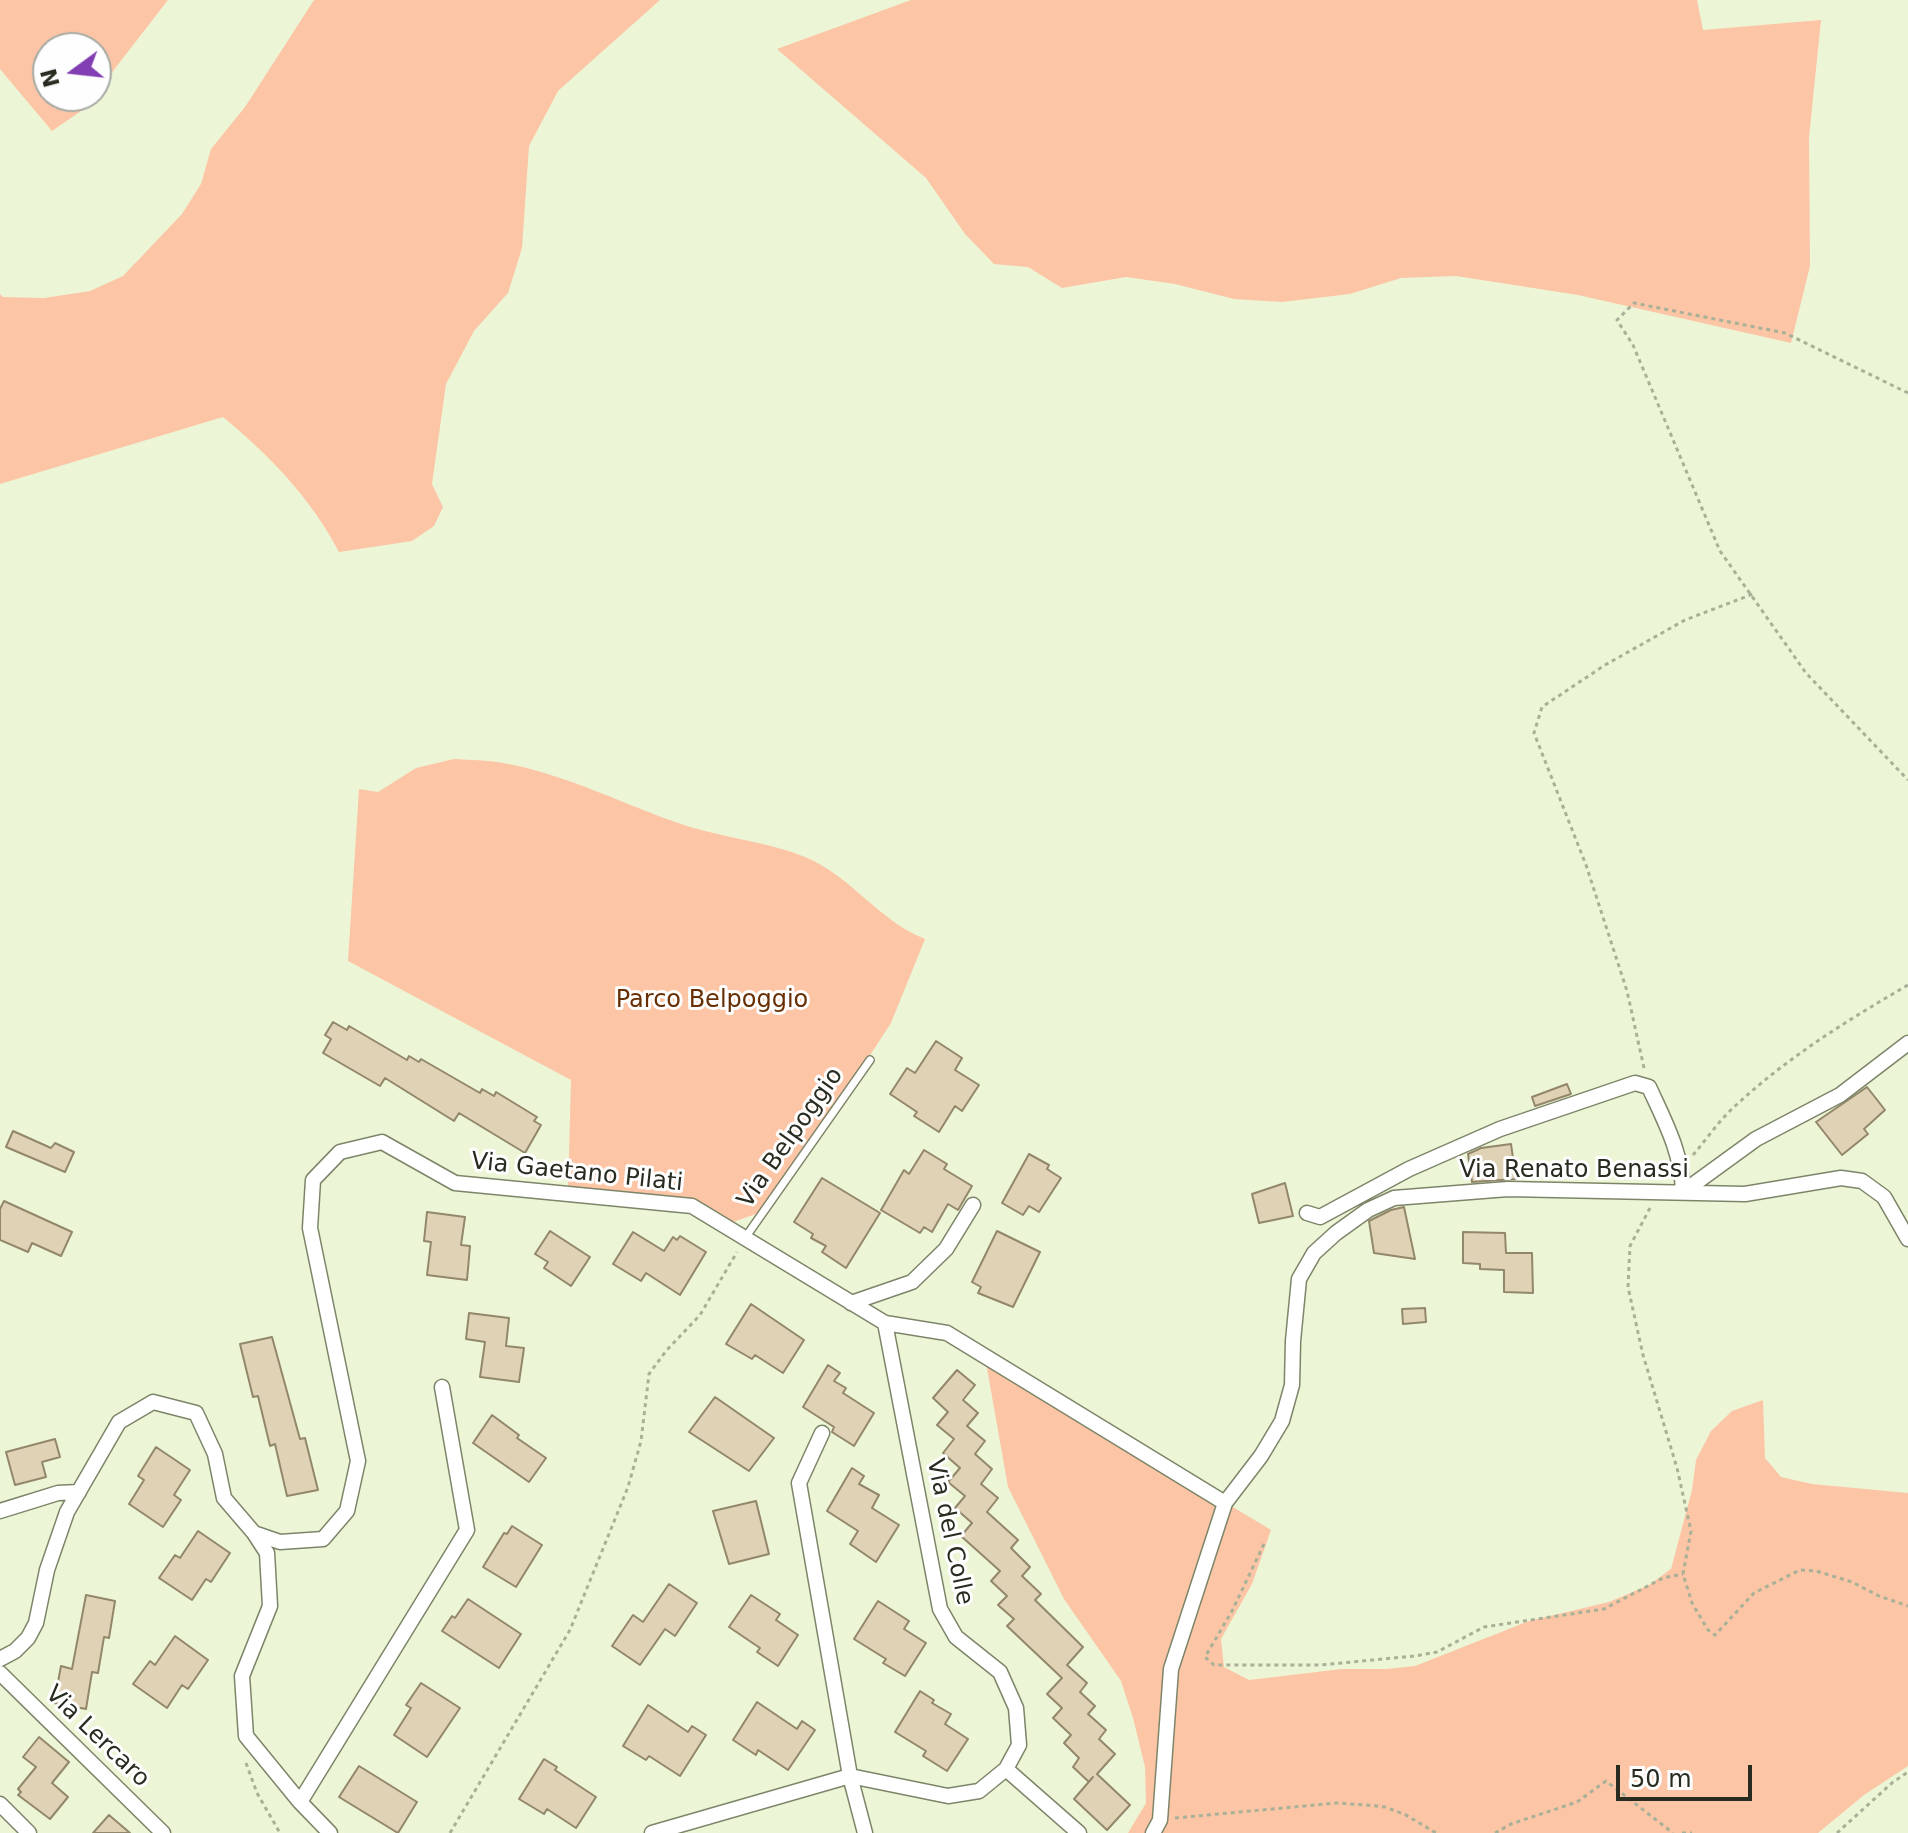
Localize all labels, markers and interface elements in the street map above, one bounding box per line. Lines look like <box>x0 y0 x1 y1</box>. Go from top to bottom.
north arrow <box>32 32 112 112</box>
text: N <box>36 66 65 90</box>
park label: Parco Belpoggio <box>616 987 808 1015</box>
street label: Via Belpoggio <box>732 1062 850 1214</box>
street label: Via Gaetano Pilati <box>470 1148 684 1198</box>
street label: Via Renato Benassi <box>1459 1157 1689 1185</box>
street label: Via del Colle <box>919 1456 979 1608</box>
street label: Via Lercaro <box>39 1680 155 1794</box>
scale bar <box>1620 1749 1756 1799</box>
text: 50 m <box>1630 1765 1692 1793</box>

